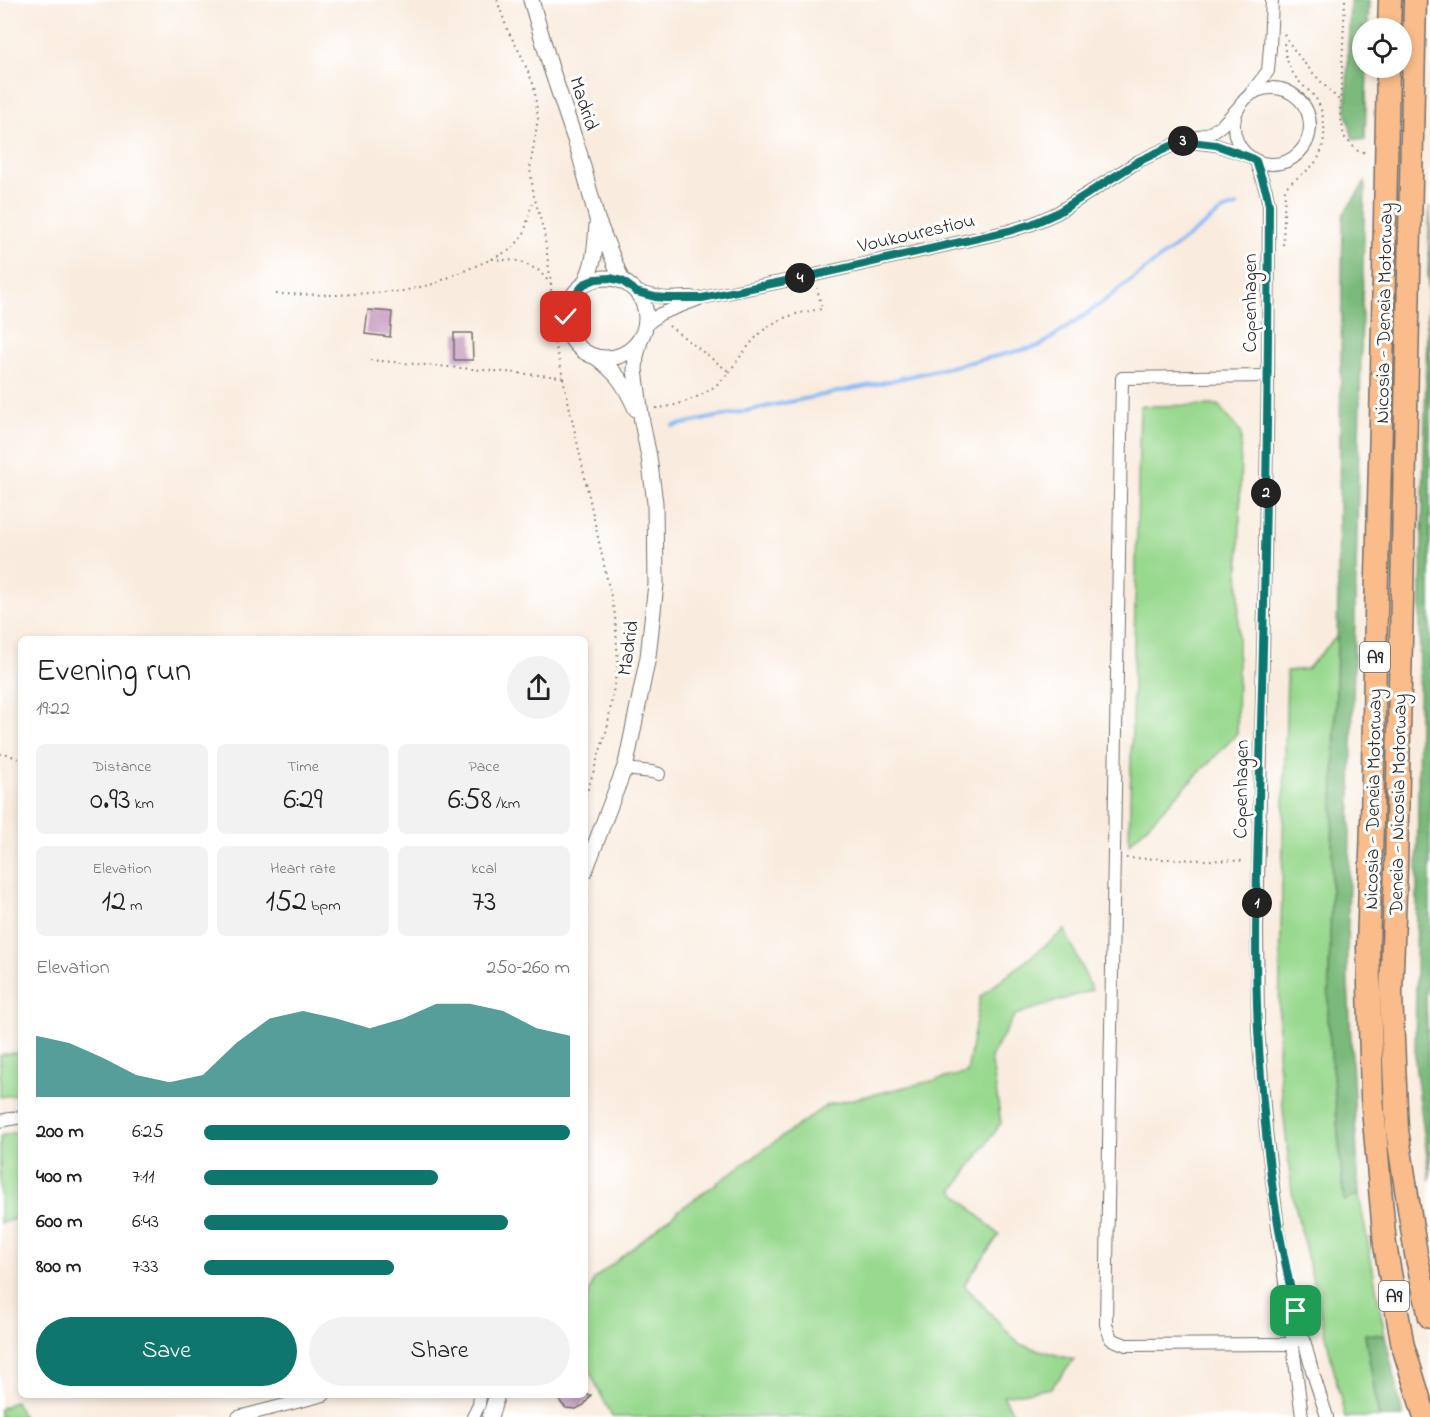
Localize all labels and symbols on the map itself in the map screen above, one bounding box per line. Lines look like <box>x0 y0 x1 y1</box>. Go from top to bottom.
street label: Madrid <box>560 73 605 135</box>
pin: 3 <box>1168 126 1198 156</box>
street label: Nicosia - Deneia Motorway <box>1369 202 1402 424</box>
street label: Voukourestiou <box>854 207 978 262</box>
street label: Copenhagen <box>1237 253 1267 353</box>
pin: 4 <box>785 263 815 293</box>
pin <box>540 291 591 342</box>
pin: 2 <box>1251 478 1281 508</box>
street label: Madrid <box>611 619 648 678</box>
road number: A9 <box>1360 642 1390 672</box>
street label: Nicosia - Deneia Motorway <box>1358 688 1391 910</box>
street label: Deneia - Nicosia Motorway <box>1383 693 1416 916</box>
street label: Copenhagen <box>1227 739 1259 839</box>
pin: 1 <box>1242 888 1272 918</box>
road number: A9 <box>1379 1281 1409 1311</box>
pin <box>1270 1285 1321 1336</box>

